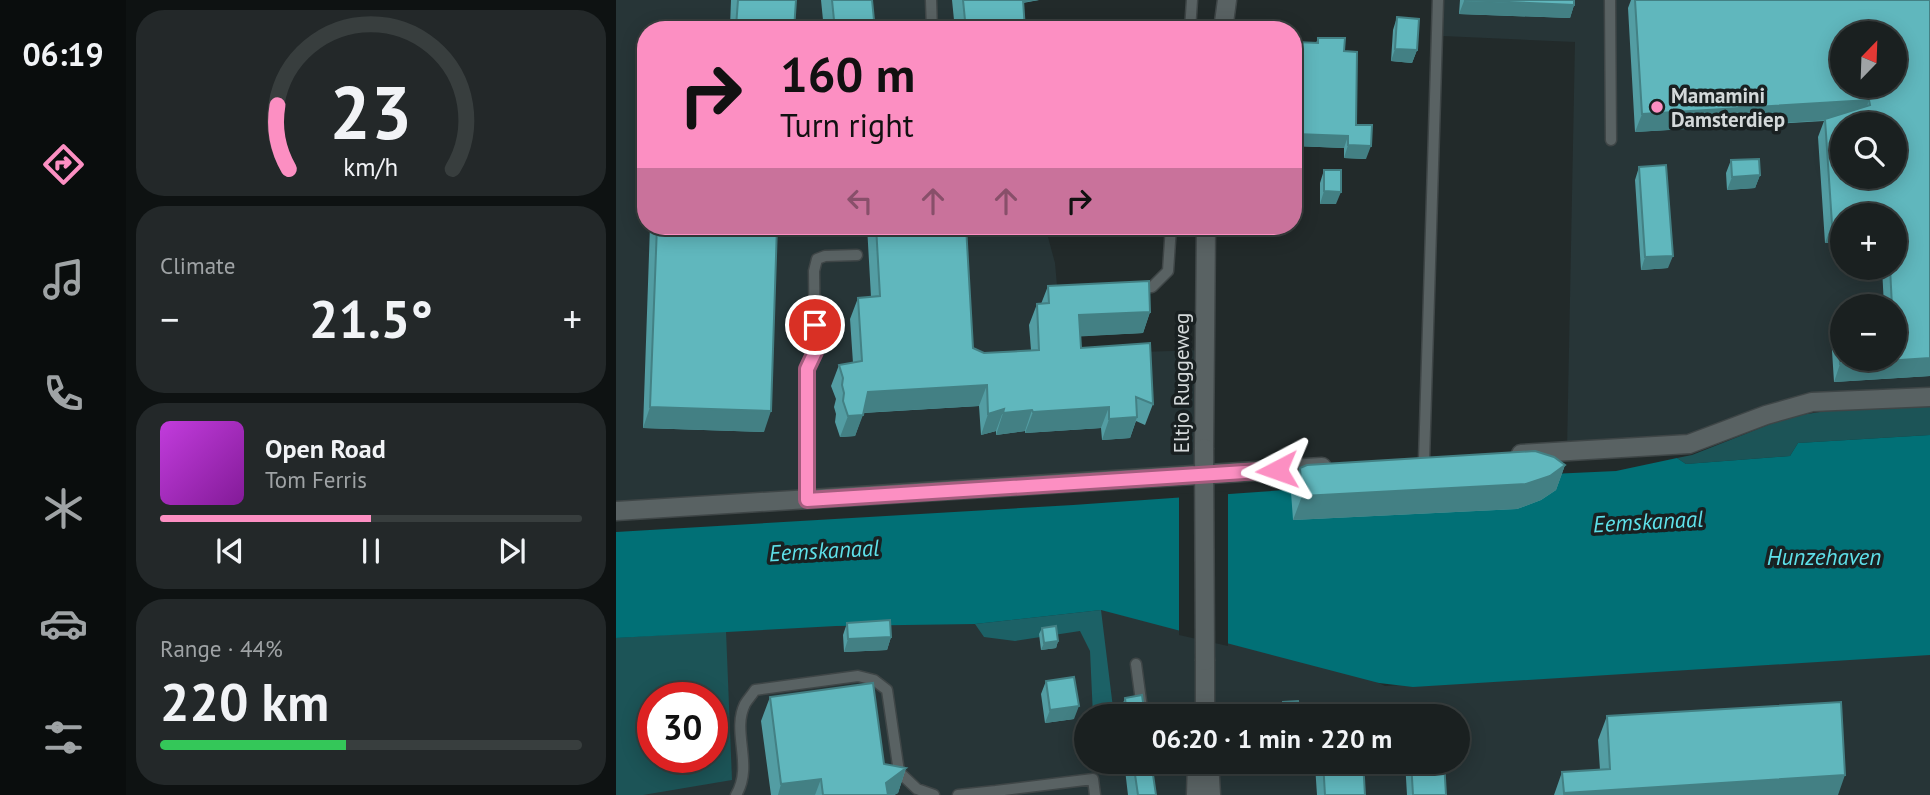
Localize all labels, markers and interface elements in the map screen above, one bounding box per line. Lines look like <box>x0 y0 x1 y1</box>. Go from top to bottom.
north arrow <box>1830 21 1908 98</box>
map controls <box>1830 21 1907 371</box>
text: 06:19 <box>22 33 104 75</box>
text: 160 m <box>780 42 915 106</box>
icon: right <box>665 49 756 140</box>
text: 23 <box>330 66 412 160</box>
place label: Mamamini Damsterdiep <box>1671 82 1785 133</box>
marker: Mamamini Damsterdiep <box>1649 99 1665 115</box>
text: Turn right <box>780 104 914 146</box>
button: search <box>1830 112 1907 189</box>
icon: directions <box>39 140 88 189</box>
text: km/h <box>344 151 398 183</box>
icon: left <box>841 182 879 220</box>
icon: ahead <box>914 182 952 220</box>
icon: ahead <box>987 182 1025 220</box>
icon: right <box>1060 182 1098 220</box>
button: + <box>1830 203 1907 280</box>
text: Climate <box>160 251 235 280</box>
icon: music <box>39 255 88 304</box>
text: 21.5° <box>309 285 433 352</box>
text: − <box>160 294 179 343</box>
text: + <box>563 294 582 343</box>
button: − <box>1830 294 1907 371</box>
pin <box>785 295 845 355</box>
icon: arrive <box>796 306 834 344</box>
street label: Eltjo Ruggeweg <box>1168 313 1195 453</box>
icon: phone <box>39 369 88 418</box>
text: Open Road <box>265 432 386 465</box>
position arrow <box>1240 433 1314 507</box>
text: Tom Ferris <box>265 465 367 494</box>
icon: climate <box>39 484 88 533</box>
water label: Eemskanaal <box>1592 504 1704 538</box>
icon: previous <box>211 532 249 570</box>
icon: pause <box>352 532 390 570</box>
icon: next <box>493 532 531 570</box>
water label: Eemskanaal <box>768 533 880 567</box>
water label: Hunzehaven <box>1767 542 1881 571</box>
icon: car <box>39 599 88 648</box>
text: Range · 44% <box>160 634 283 663</box>
text: 220 km <box>160 668 329 735</box>
speed limit sign: 30 <box>637 682 728 773</box>
icon: filters <box>39 713 88 762</box>
text: 06:20 · 1 min · 220 m <box>1152 722 1392 755</box>

